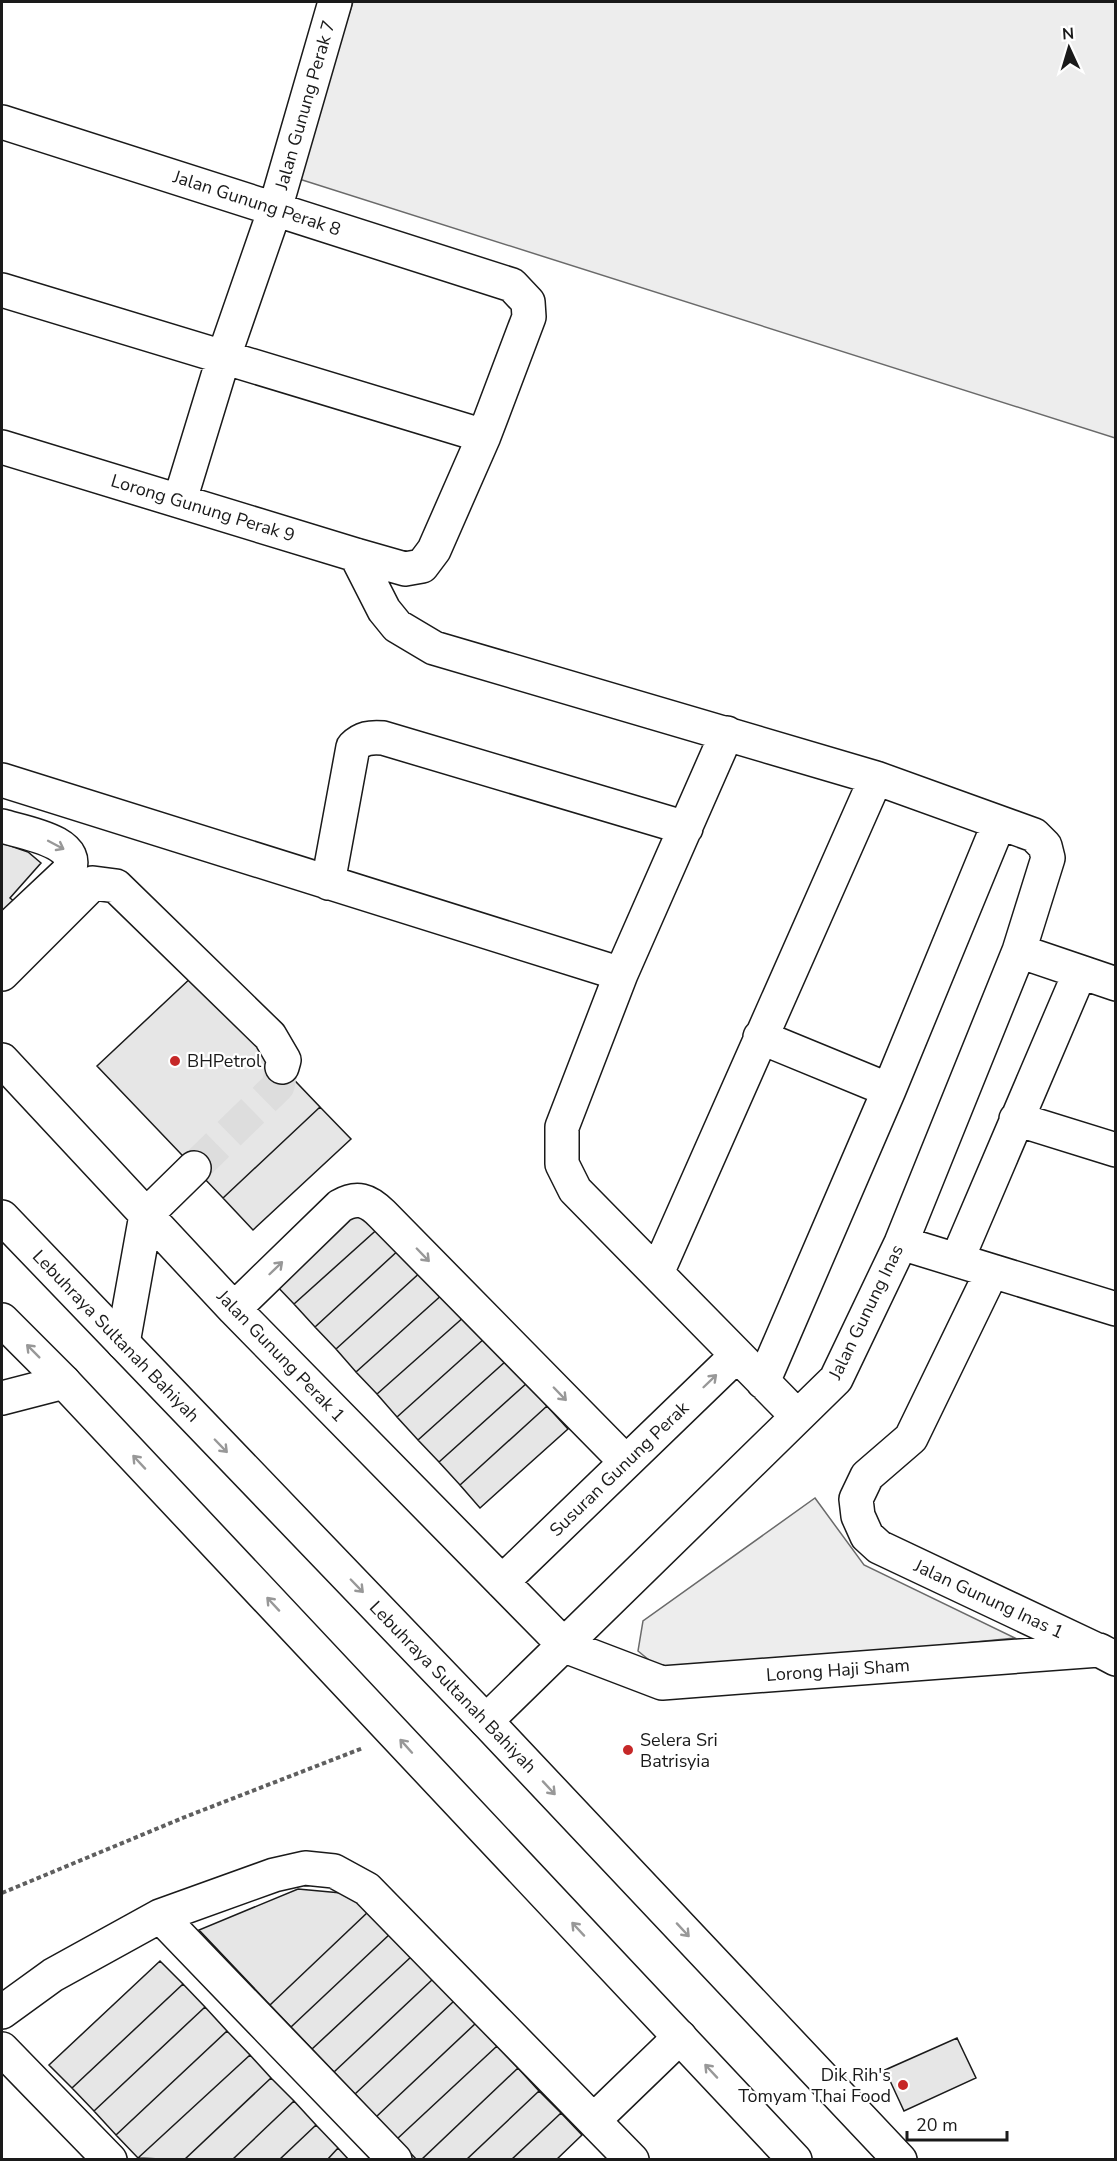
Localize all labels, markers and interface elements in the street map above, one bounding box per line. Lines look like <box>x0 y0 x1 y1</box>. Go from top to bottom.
street label: Jalan Gunung Perak 7 <box>269 18 341 193</box>
north arrow <box>1039 18 1099 78</box>
text: N <box>1061 23 1075 45</box>
street label: Jalan Gunung Perak 8 <box>169 164 344 241</box>
street label: Lorong Gunung Perak 9 <box>108 469 298 547</box>
one-way arrow <box>47 839 64 851</box>
place label: BHPetrol <box>187 1049 262 1073</box>
marker: BHPetrol <box>168 1054 182 1068</box>
street label: Jalan Gunung Inas <box>823 1241 909 1384</box>
street label: Lebuhraya Sultanah Bahiyah <box>27 1245 205 1427</box>
one-way arrow <box>416 1248 430 1263</box>
one-way arrow <box>269 1261 284 1275</box>
street label: Jalan Gunung Perak 1 <box>211 1284 350 1427</box>
one-way arrow <box>25 1343 40 1358</box>
one-way arrow <box>703 1374 718 1388</box>
one-way arrow <box>552 1387 567 1402</box>
street label: Susuran Gunung Perak <box>544 1395 695 1542</box>
one-way arrow <box>214 1438 229 1453</box>
one-way arrow <box>132 1454 146 1469</box>
street label: Jalan Gunung Inas 1 <box>909 1553 1068 1644</box>
one-way arrow <box>349 1579 364 1594</box>
one-way arrow <box>266 1596 280 1611</box>
street label: Lebuhraya Sultanah Bahiyah <box>364 1596 542 1778</box>
street label: Lorong Haji Sham <box>765 1653 911 1687</box>
place label: Selera Sri Batrisyia <box>640 1728 718 1773</box>
one-way arrow <box>399 1738 413 1753</box>
marker: Selera Sri Batrisyia <box>621 1743 635 1757</box>
one-way arrow <box>542 1780 557 1795</box>
one-way arrow <box>571 1922 585 1937</box>
one-way arrow <box>676 1922 691 1937</box>
place label: Dik Rih's Tomyam Thai Food <box>738 2063 891 2108</box>
one-way arrow <box>705 2064 719 2079</box>
marker: Dik Rih's Tomyam Thai Food <box>896 2078 910 2092</box>
scale bar <box>907 2104 1008 2142</box>
text: 20 m <box>916 2113 958 2137</box>

